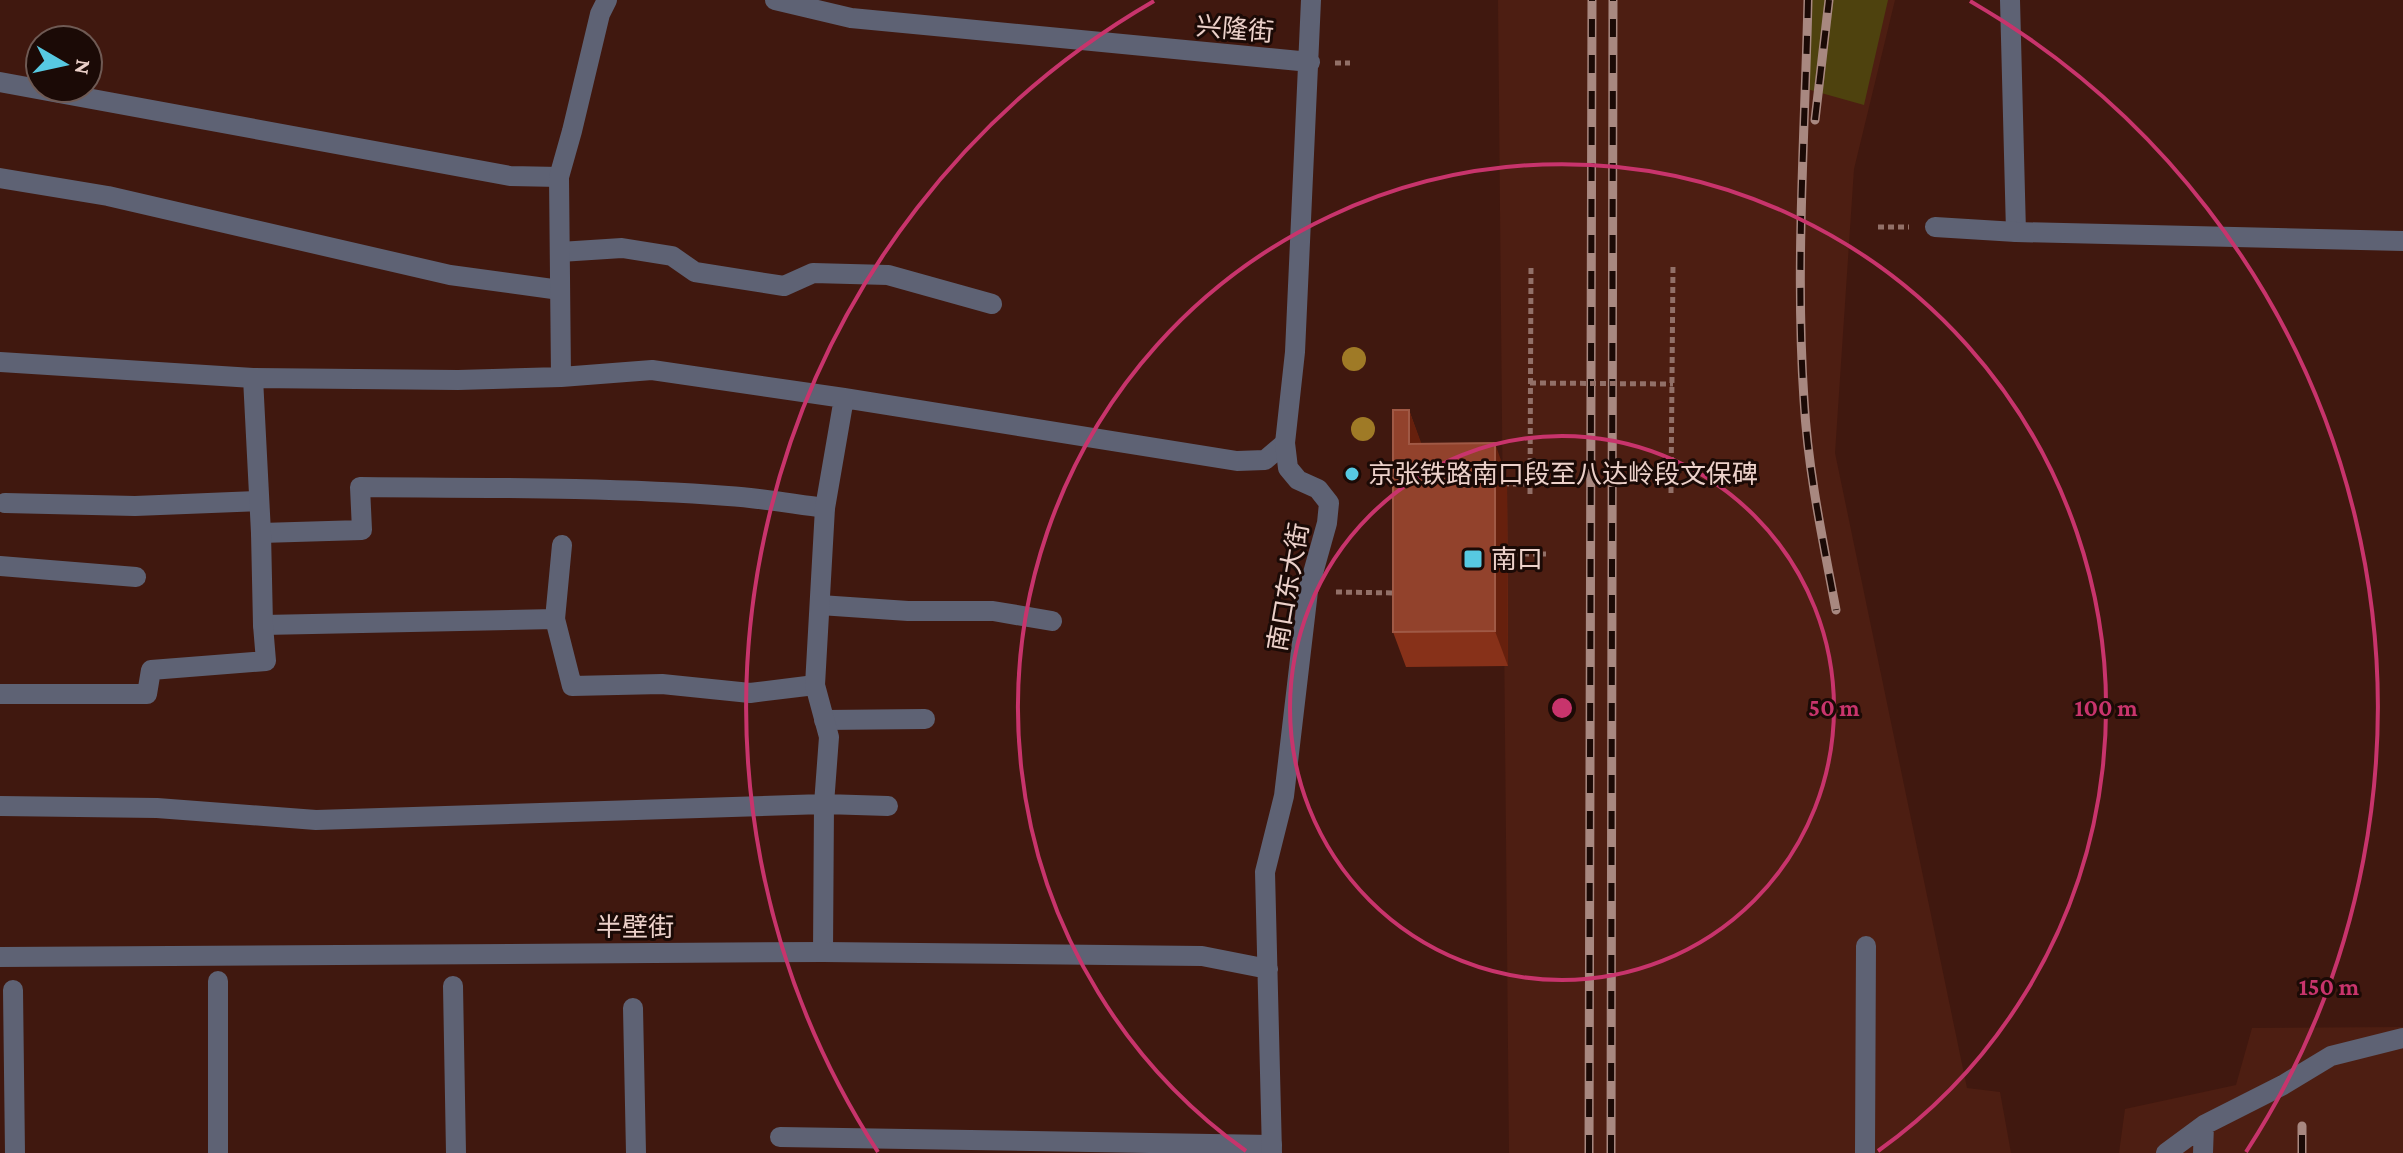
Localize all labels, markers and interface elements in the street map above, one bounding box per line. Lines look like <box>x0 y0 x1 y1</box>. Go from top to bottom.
street label: 兴隆街 <box>1195 12 1275 47</box>
north arrow <box>24 24 104 104</box>
text: N <box>70 58 97 76</box>
place label: 京张铁路南口段至八达岭段文保碑 <box>1368 460 1758 489</box>
marker: 京张铁路南口段至八达岭段文保碑 <box>1343 465 1361 483</box>
street label: 南口东大街 <box>1263 521 1314 654</box>
place label: 南口 <box>1491 545 1543 574</box>
marker: 南口 <box>1462 548 1484 570</box>
centre of rings <box>1548 694 1576 722</box>
text: 50 m <box>1808 694 1860 721</box>
text: 100 m <box>2074 694 2138 721</box>
street label: 半壁街 <box>596 913 674 942</box>
text: 150 m <box>2299 973 2360 1000</box>

